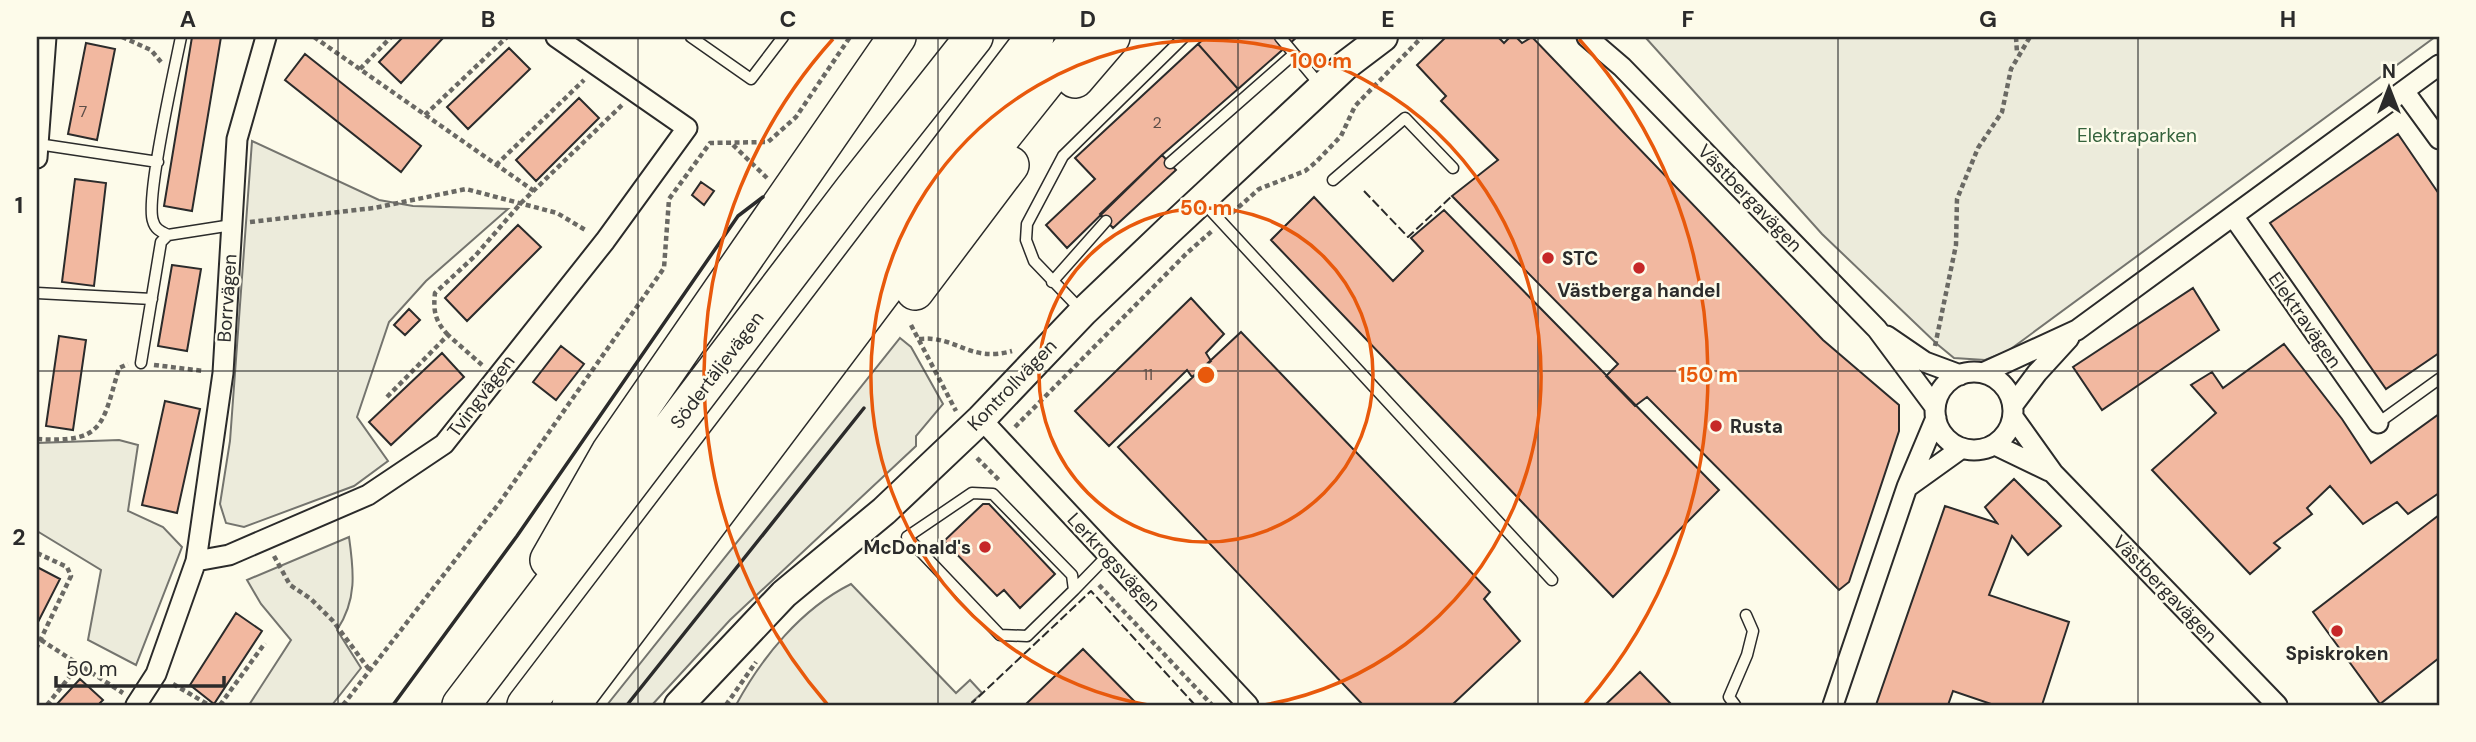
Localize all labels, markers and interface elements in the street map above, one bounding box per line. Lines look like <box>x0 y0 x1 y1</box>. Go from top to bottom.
text: A <box>180 4 196 34</box>
text: B <box>481 4 495 34</box>
text: C <box>780 4 796 34</box>
text: D <box>1080 4 1096 34</box>
text: E <box>1381 4 1395 34</box>
text: F <box>1682 4 1695 34</box>
text: G <box>1979 4 1997 34</box>
text: H <box>2280 4 2296 34</box>
text: 100 m <box>1290 47 1352 75</box>
north arrow <box>2354 52 2424 122</box>
text: N <box>2382 59 2396 84</box>
house number: 7 <box>79 101 87 122</box>
house number: 2 <box>1152 112 1162 133</box>
park label: Elektraparken <box>2077 123 2197 148</box>
street label: Västbergavägen <box>1692 139 1808 257</box>
text: 1 <box>15 190 23 220</box>
text: 50 m <box>1180 194 1232 222</box>
place label: STC <box>1562 246 1598 271</box>
marker: STC <box>1540 250 1556 266</box>
street label: Borrvägen <box>211 253 243 343</box>
marker: Västberga handel <box>1631 260 1647 276</box>
street label: Elektravägen <box>2263 267 2347 373</box>
place label: Västberga handel <box>1557 278 1721 303</box>
street label: Södertäljevägen <box>665 306 769 434</box>
street label: Kontrollvägen <box>962 334 1062 436</box>
street label: Tvingvägen <box>442 350 520 442</box>
text: 150 m <box>1678 361 1738 389</box>
centre of rings <box>1194 363 1218 387</box>
house number: 11 <box>1143 364 1153 385</box>
place label: Rusta <box>1730 414 1783 439</box>
marker: Rusta <box>1708 418 1724 434</box>
street label: Lerkrogsvägen <box>1062 507 1166 617</box>
text: 2 <box>12 522 26 552</box>
street label: Västbergavägen <box>2107 530 2223 648</box>
place label: McDonald's <box>863 535 971 560</box>
marker: McDonald's <box>977 539 993 555</box>
marker: Spiskroken <box>2329 623 2345 639</box>
place label: Spiskroken <box>2286 641 2388 666</box>
scale bar <box>56 644 224 688</box>
text: 50 m <box>66 655 117 683</box>

